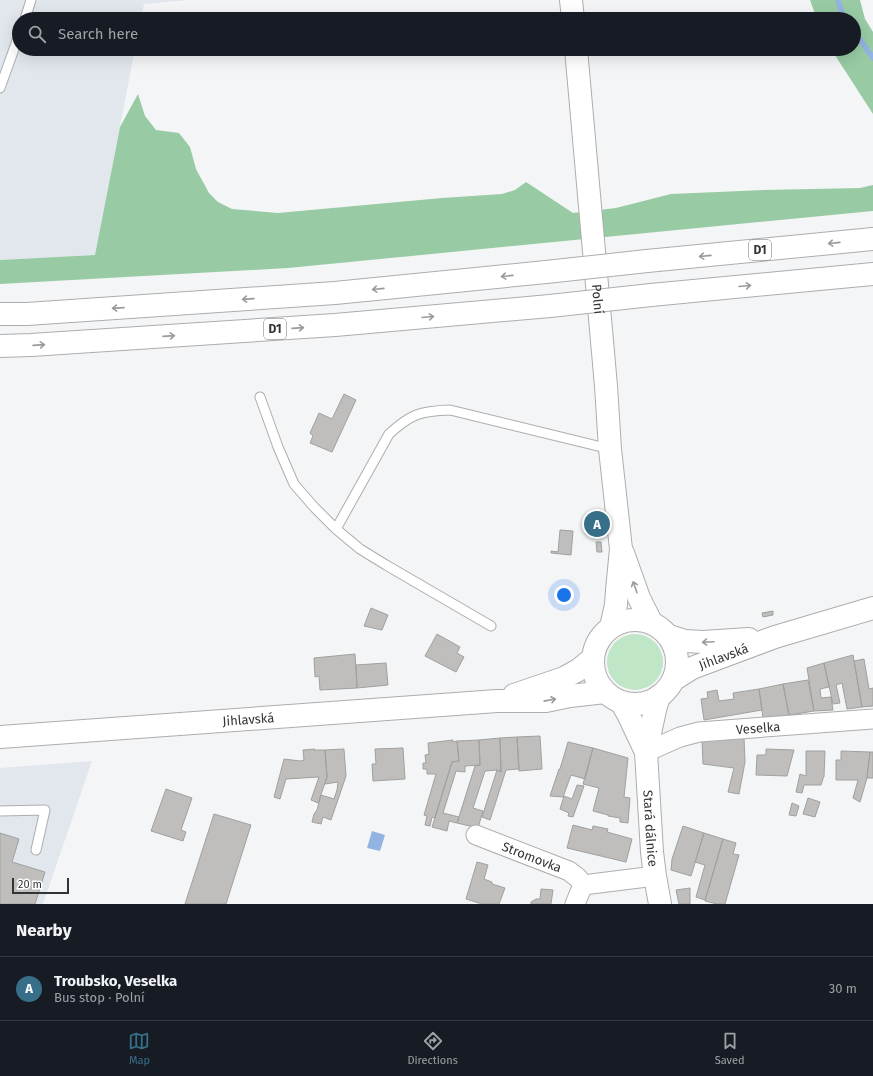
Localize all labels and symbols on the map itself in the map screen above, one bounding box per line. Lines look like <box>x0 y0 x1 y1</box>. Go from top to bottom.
one-way arrow <box>828 239 841 247</box>
road number: D1 <box>749 240 771 260</box>
one-way arrow <box>699 252 712 259</box>
one-way arrow <box>501 272 514 279</box>
one-way arrow <box>738 282 751 290</box>
street label: Polní <box>589 283 607 315</box>
one-way arrow <box>372 285 385 293</box>
one-way arrow <box>242 295 255 303</box>
one-way arrow <box>112 304 125 311</box>
one-way arrow <box>421 313 434 320</box>
road number: D1 <box>264 319 286 339</box>
one-way arrow <box>291 324 304 331</box>
one-way arrow <box>162 333 175 340</box>
one-way arrow <box>32 341 45 348</box>
pin: A <box>584 509 610 539</box>
one-way arrow <box>631 581 638 594</box>
your location <box>554 585 574 605</box>
one-way arrow <box>702 638 715 645</box>
street label: Jihlavská <box>697 640 750 672</box>
one-way arrow <box>543 696 556 704</box>
street label: Jihlavská <box>222 710 275 728</box>
street label: Veselka <box>735 718 781 737</box>
street label: Stará dálnice <box>641 790 661 868</box>
street label: Stromovka <box>500 838 564 875</box>
scale bar <box>12 876 69 895</box>

